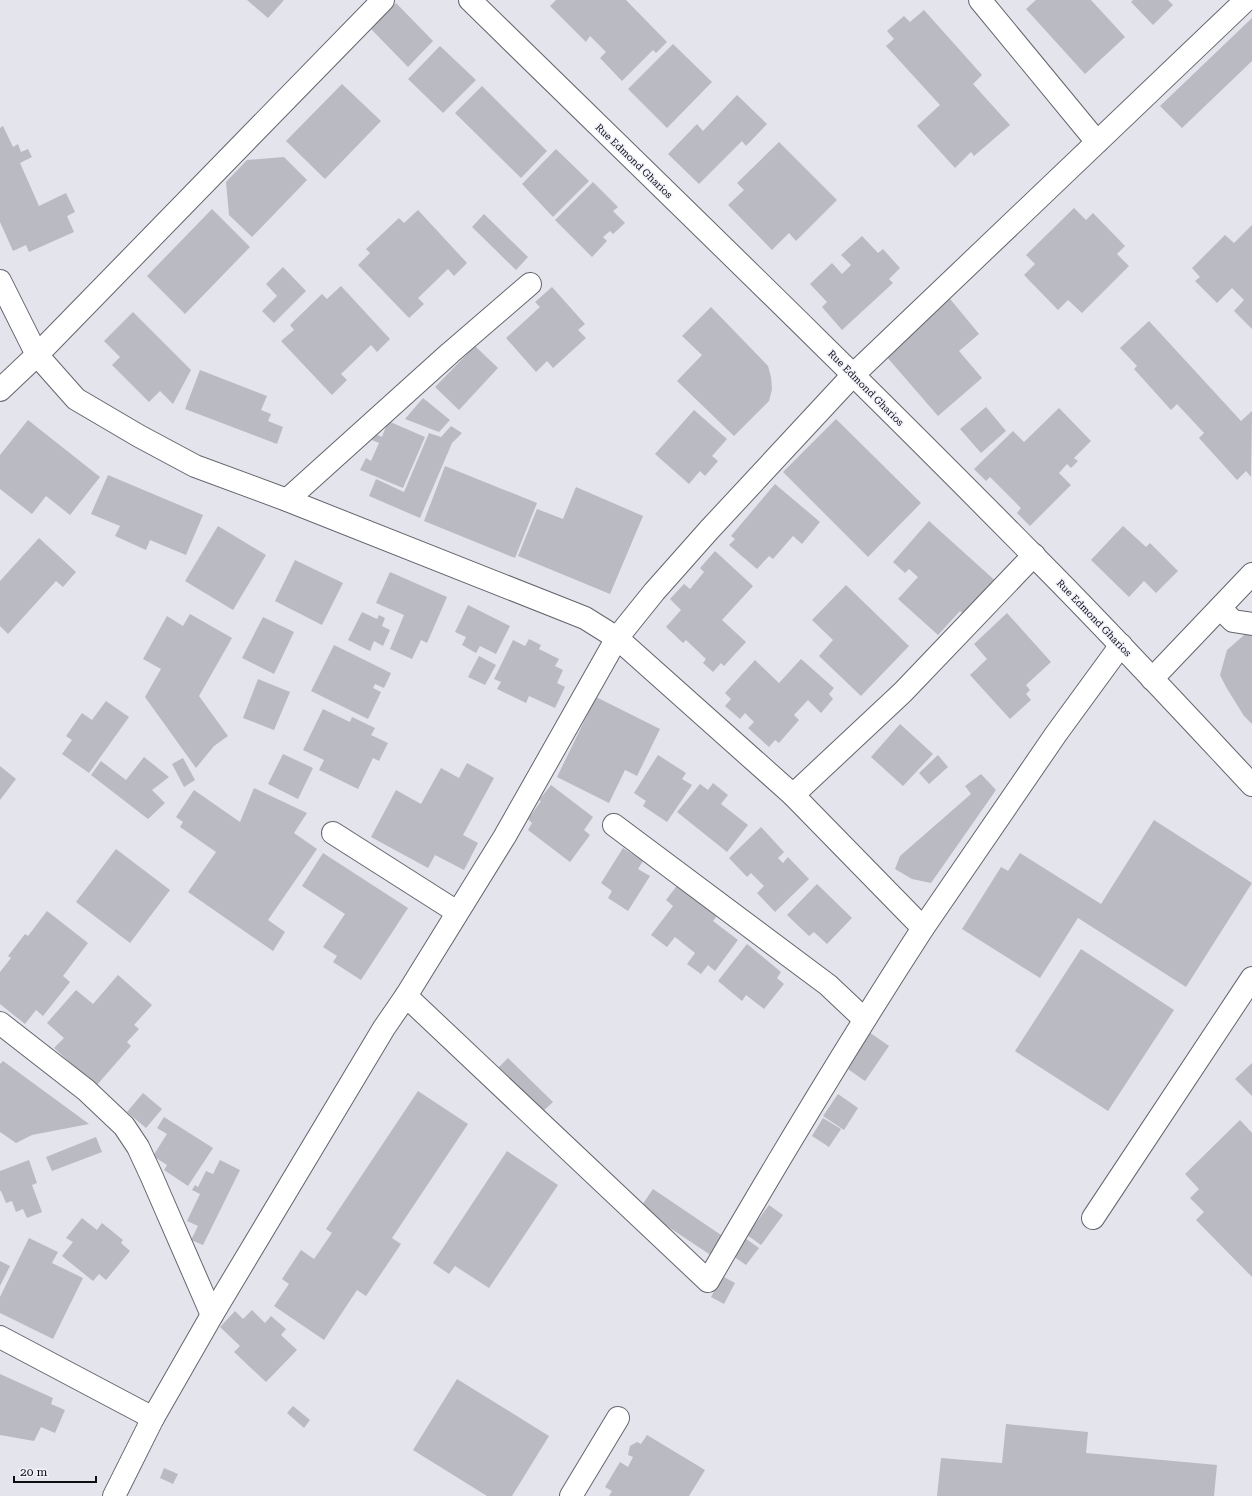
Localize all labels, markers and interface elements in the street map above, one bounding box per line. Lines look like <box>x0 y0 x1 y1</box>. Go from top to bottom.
street label: Rue Edmond Gharios <box>593 121 675 201</box>
street label: Rue Edmond Gharios <box>826 348 906 428</box>
street label: Rue Edmond Gharios <box>1054 577 1134 659</box>
scale bar <box>14 1458 96 1484</box>
text: 20 m <box>20 1465 47 1479</box>

